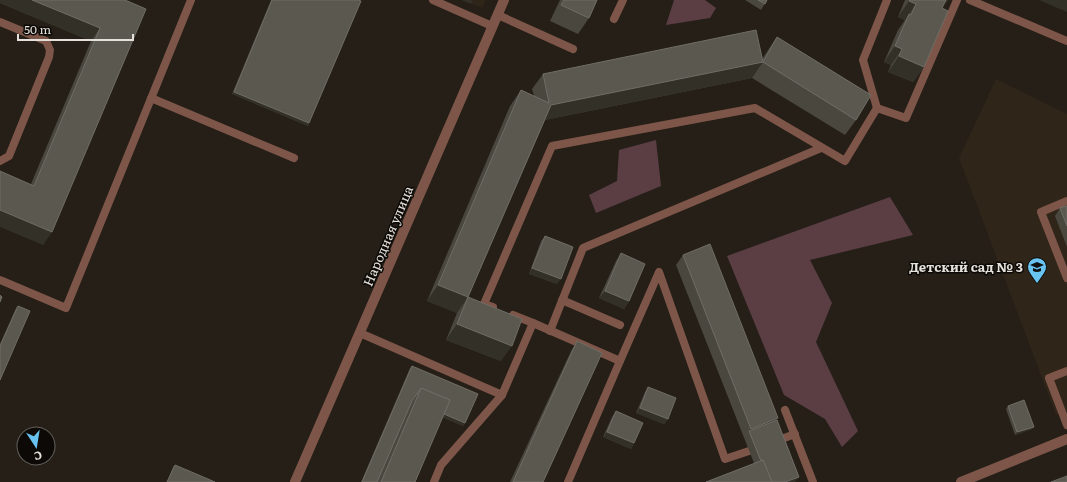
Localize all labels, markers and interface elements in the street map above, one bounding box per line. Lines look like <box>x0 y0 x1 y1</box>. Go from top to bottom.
scale bar <box>18 16 133 42</box>
text: 50 m <box>24 20 51 38</box>
street label: Народная улица <box>358 183 417 289</box>
school or university icon: Детский сад № 3 <box>1026 256 1048 284</box>
place label: Детский сад № 3 <box>909 257 1023 276</box>
north arrow <box>16 426 56 466</box>
text: С <box>33 448 44 465</box>

